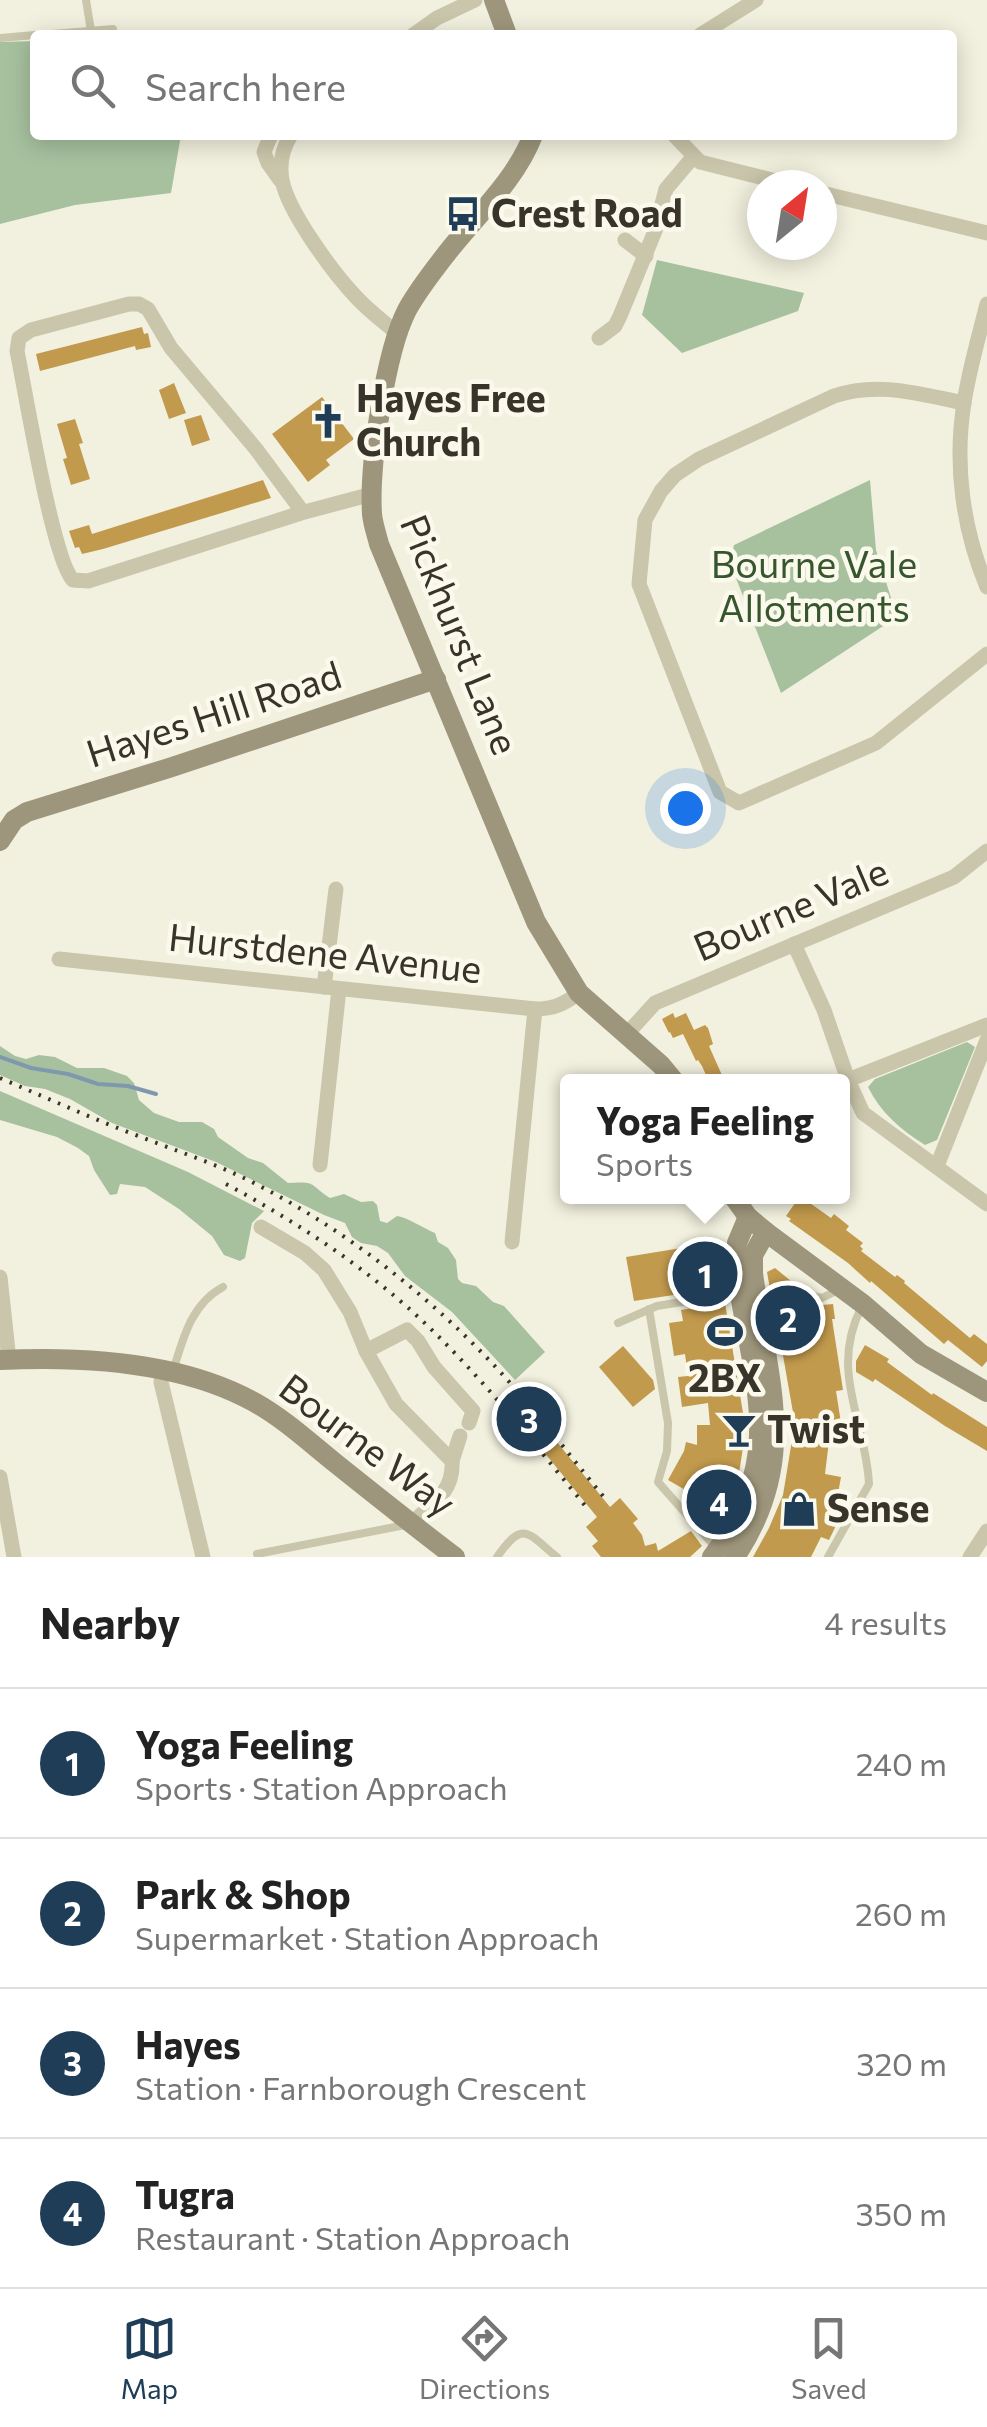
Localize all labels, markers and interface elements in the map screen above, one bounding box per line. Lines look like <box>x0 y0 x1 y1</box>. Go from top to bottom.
search box <box>30 30 957 140</box>
icon: search <box>65 58 120 113</box>
text: Search here <box>145 62 346 109</box>
north arrow <box>747 170 837 260</box>
place label: Crest Road <box>491 188 683 235</box>
bus stop icon: Crest Road <box>444 195 482 233</box>
place label: Hayes Free Church <box>356 373 546 464</box>
church icon: Hayes Free Church <box>309 402 347 440</box>
street label: Pickhurst Lane <box>392 508 531 761</box>
park label: Bourne Vale Allotments <box>711 539 917 630</box>
street label: Hayes Hill Road <box>80 649 347 776</box>
your location <box>660 783 711 834</box>
street label: Bourne Vale <box>686 846 894 970</box>
street label: Hurstdene Avenue <box>166 912 484 991</box>
popup <box>560 1074 850 1204</box>
text: Yoga Feeling <box>596 1096 814 1143</box>
text: Sports <box>596 1143 693 1183</box>
pin: 1 <box>672 1236 738 1312</box>
pin: 2 <box>756 1280 820 1356</box>
sports icon: 2BX <box>706 1313 744 1351</box>
place label: 2BX <box>688 1353 762 1400</box>
street label: Bourne Way <box>271 1362 466 1526</box>
pin: 3 <box>496 1382 562 1456</box>
place label: Twist <box>767 1404 865 1451</box>
bar icon: Twist <box>720 1411 758 1449</box>
pin: 4 <box>686 1464 752 1540</box>
place label: Sense <box>827 1483 930 1530</box>
shop icon: Sense <box>780 1490 818 1528</box>
text: Nearby <box>40 1596 180 1648</box>
text: 4 results <box>824 1602 947 1642</box>
text: Yoga Feeling <box>135 1720 353 1767</box>
text: 1 <box>65 1743 80 1783</box>
text: 240 m <box>856 1743 947 1783</box>
text: Sports · Station Approach <box>135 1767 508 1807</box>
text: Park & Shop <box>135 1870 351 1917</box>
text: 2 <box>63 1893 82 1933</box>
text: 260 m <box>855 1893 947 1933</box>
text: Supermarket · Station Approach <box>135 1917 599 1957</box>
text: Hayes <box>135 2020 241 2067</box>
text: 3 <box>63 2043 82 2083</box>
text: 320 m <box>856 2043 947 2083</box>
text: Station · Farnborough Crescent <box>135 2067 586 2107</box>
text: Tugra <box>135 2170 235 2217</box>
text: 4 <box>63 2193 82 2233</box>
text: 350 m <box>855 2193 947 2233</box>
text: Restaurant · Station Approach <box>135 2217 570 2257</box>
tab: Map <box>120 2311 178 2405</box>
tab: Directions <box>419 2311 550 2405</box>
tab: Saved <box>791 2311 867 2405</box>

